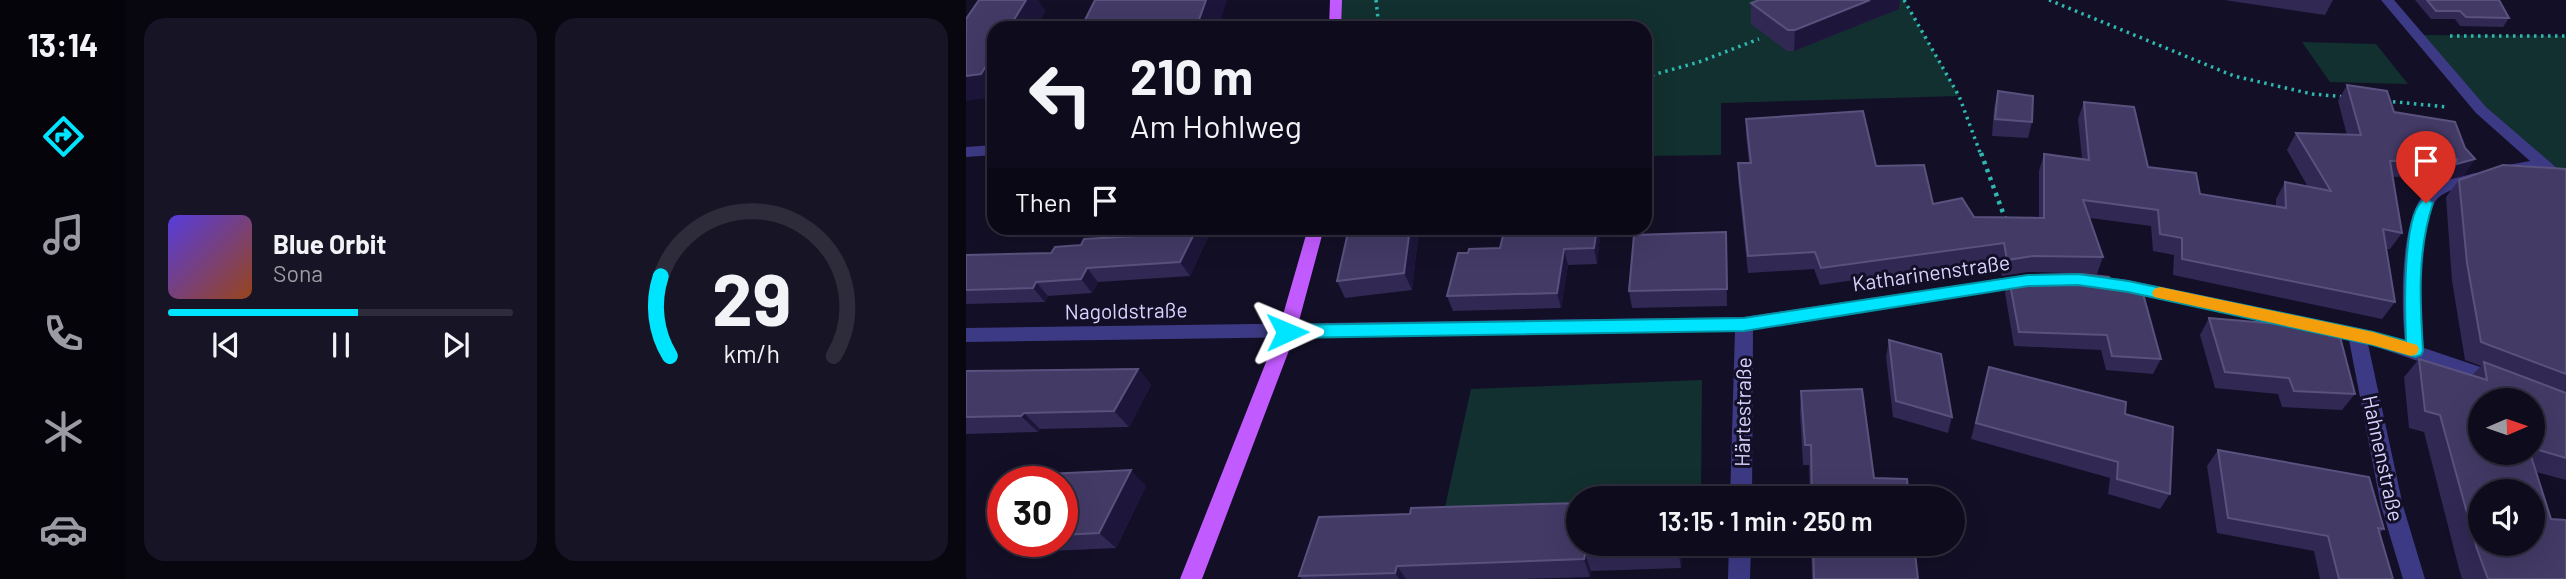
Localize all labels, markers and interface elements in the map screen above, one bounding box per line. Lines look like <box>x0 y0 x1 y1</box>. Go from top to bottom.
text: 13:14 <box>28 25 98 63</box>
text: 210 m <box>1130 46 1253 105</box>
icon: left <box>1015 49 1106 140</box>
text: Am Hohlweg <box>1130 106 1302 144</box>
icon: directions <box>39 112 88 161</box>
pin <box>2396 131 2456 203</box>
icon: arrive <box>2407 142 2445 180</box>
icon: arrive <box>1086 182 1124 220</box>
text: Then <box>1015 186 1072 217</box>
icon: music <box>39 210 88 259</box>
text: Blue Orbit <box>273 228 386 259</box>
street label: Katharinenstraße <box>1851 249 2011 295</box>
text: 29 <box>712 253 791 341</box>
text: Sona <box>273 259 323 287</box>
position arrow <box>1250 295 1324 369</box>
street label: Nagoldstraße <box>1064 296 1188 324</box>
icon: phone <box>39 309 88 358</box>
icon: previous <box>207 326 245 364</box>
icon: pause <box>322 326 360 364</box>
icon: next <box>437 326 475 364</box>
text: km/h <box>723 337 780 367</box>
street label: Härtestraße <box>1729 357 1755 467</box>
north arrow <box>2468 388 2544 466</box>
map controls <box>2468 388 2545 556</box>
street label: Hahnenstraße <box>2358 393 2410 523</box>
icon: climate <box>39 407 88 456</box>
speed limit sign: 30 <box>987 466 1078 557</box>
button: sound <box>2468 479 2545 556</box>
icon: car <box>39 505 88 554</box>
text: 13:15 · 1 min · 250 m <box>1658 505 1873 536</box>

